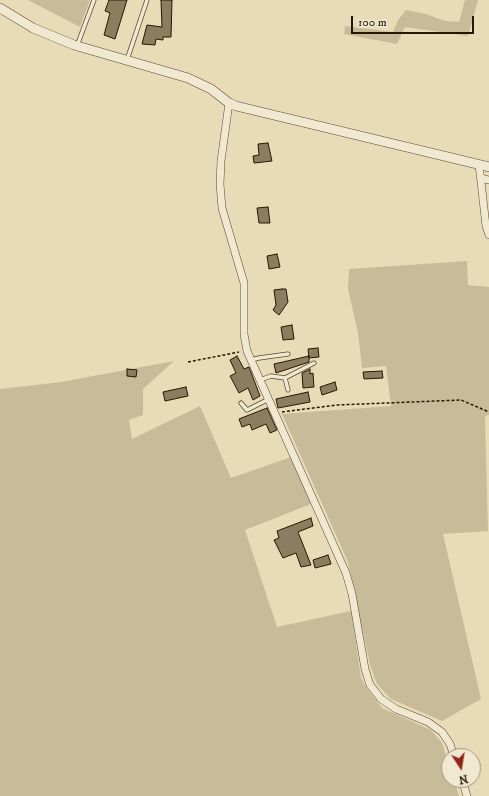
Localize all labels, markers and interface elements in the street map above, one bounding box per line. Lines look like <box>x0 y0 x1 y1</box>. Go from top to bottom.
scale bar <box>353 8 476 34</box>
text: 100 m <box>358 15 387 30</box>
north arrow <box>441 748 481 788</box>
text: N <box>457 771 469 787</box>

